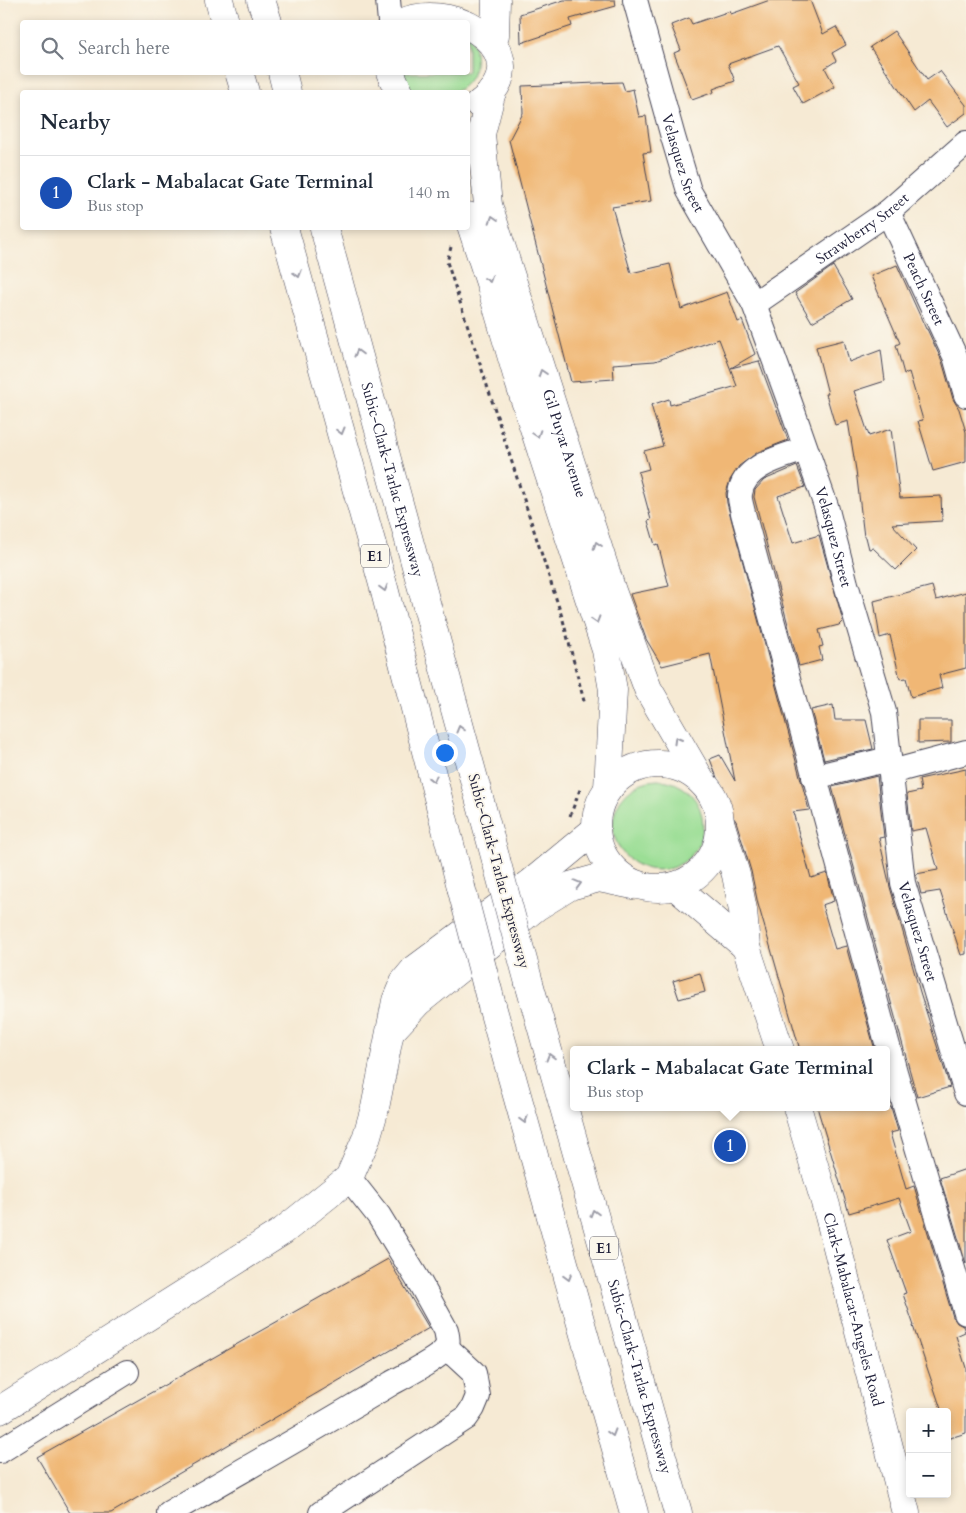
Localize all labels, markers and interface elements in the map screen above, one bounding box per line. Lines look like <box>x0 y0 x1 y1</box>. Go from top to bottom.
search box <box>20 20 470 75</box>
icon: search <box>38 34 66 62</box>
text: Search here <box>78 35 170 61</box>
text: Nearby <box>40 108 111 137</box>
street label: Velasquez Street <box>657 111 709 216</box>
text: Clark - Mabalacat Gate Terminal <box>87 169 373 195</box>
text: 1 <box>52 182 60 204</box>
text: 140 m <box>408 182 450 204</box>
street label: Strawberry Street <box>812 188 913 269</box>
text: Bus stop <box>87 195 144 217</box>
one-way arrow <box>488 215 498 223</box>
street label: Peach Street <box>898 250 949 329</box>
one-way arrow <box>293 270 303 278</box>
one-way arrow <box>483 274 493 283</box>
one-way arrow <box>353 348 364 357</box>
one-way arrow <box>538 370 548 378</box>
street label: Subic-Clark-Tarlac Expressway <box>356 380 429 580</box>
street label: Gil Puyat Avenue <box>538 386 591 500</box>
one-way arrow <box>335 427 346 435</box>
one-way arrow <box>531 430 541 438</box>
street label: Velasquez Street <box>810 484 856 590</box>
one-way arrow <box>593 541 603 549</box>
road number: E1 <box>361 544 389 568</box>
one-way arrow <box>378 583 389 592</box>
one-way arrow <box>591 615 601 624</box>
one-way arrow <box>456 725 466 733</box>
one-way arrow <box>674 736 684 745</box>
your location <box>432 740 458 766</box>
street label: Subic-Clark-Tarlac Expressway <box>463 771 535 971</box>
one-way arrow <box>427 775 438 784</box>
one-way arrow <box>574 879 582 889</box>
street label: Velasquez Street <box>893 879 942 984</box>
popup <box>570 1046 890 1111</box>
one-way arrow <box>545 1053 555 1062</box>
text: Clark - Mabalacat Gate Terminal <box>587 1055 873 1081</box>
text: Bus stop <box>587 1081 644 1103</box>
one-way arrow <box>518 1116 529 1125</box>
pin: 1 <box>714 1127 746 1165</box>
one-way arrow <box>589 1210 599 1218</box>
street label: Clark-Mabalacat-Angeles Road <box>818 1210 888 1408</box>
road number: E1 <box>590 1236 618 1260</box>
one-way arrow <box>562 1272 573 1281</box>
street label: Subic-Clark-Tarlac Expressway <box>603 1277 677 1476</box>
map controls <box>906 1408 951 1498</box>
button: + <box>906 1408 951 1453</box>
one-way arrow <box>606 1429 617 1437</box>
button: − <box>906 1453 951 1498</box>

